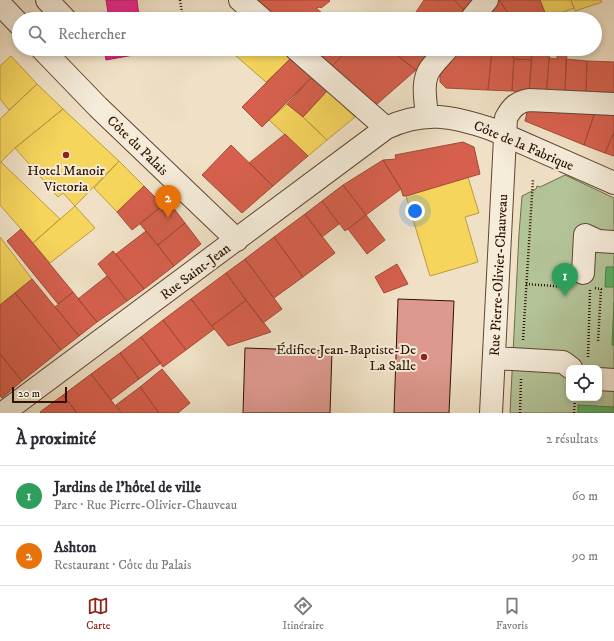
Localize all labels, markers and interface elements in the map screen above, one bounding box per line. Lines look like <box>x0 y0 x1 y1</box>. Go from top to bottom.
search box <box>12 12 602 56</box>
icon: search <box>26 23 48 45</box>
text: Rechercher <box>58 25 126 44</box>
street label: Côte du Palais <box>103 112 172 180</box>
street label: Côte de la Fabrique <box>471 117 577 175</box>
marker: Hotel Manoir Victoria <box>61 150 71 160</box>
place label: Hotel Manoir Victoria <box>27 162 106 196</box>
pin: 2 <box>155 185 181 218</box>
street label: Rue Pierre-Olivier-Chauveau <box>486 193 512 357</box>
your location <box>405 201 425 221</box>
street label: Rue Saint-Jean <box>157 239 235 304</box>
pin: 1 <box>552 263 578 296</box>
place label: Édifice Jean-Baptiste-De La Salle <box>276 341 416 375</box>
marker: Édifice Jean-Baptiste-De La Salle <box>419 352 429 362</box>
map controls <box>566 365 602 401</box>
button: locate <box>566 365 602 401</box>
scale bar <box>12 385 67 404</box>
text: 20 m <box>18 387 40 401</box>
text: À proximité <box>16 428 96 450</box>
text: 2 résultats <box>546 431 598 447</box>
text: Jardins de l'hôtel de ville <box>54 478 201 497</box>
text: 1 <box>27 488 31 504</box>
text: 60 m <box>572 488 598 504</box>
text: Parc · Rue Pierre-Olivier-Chauveau <box>54 497 237 513</box>
text: Ashton <box>54 538 96 557</box>
text: 2 <box>26 548 32 564</box>
text: 90 m <box>572 548 598 564</box>
text: Restaurant · Côte du Palais <box>54 557 191 573</box>
tab: Carte <box>86 595 110 633</box>
tab: Itinéraire <box>283 595 324 633</box>
tab: Favoris <box>496 595 528 633</box>

